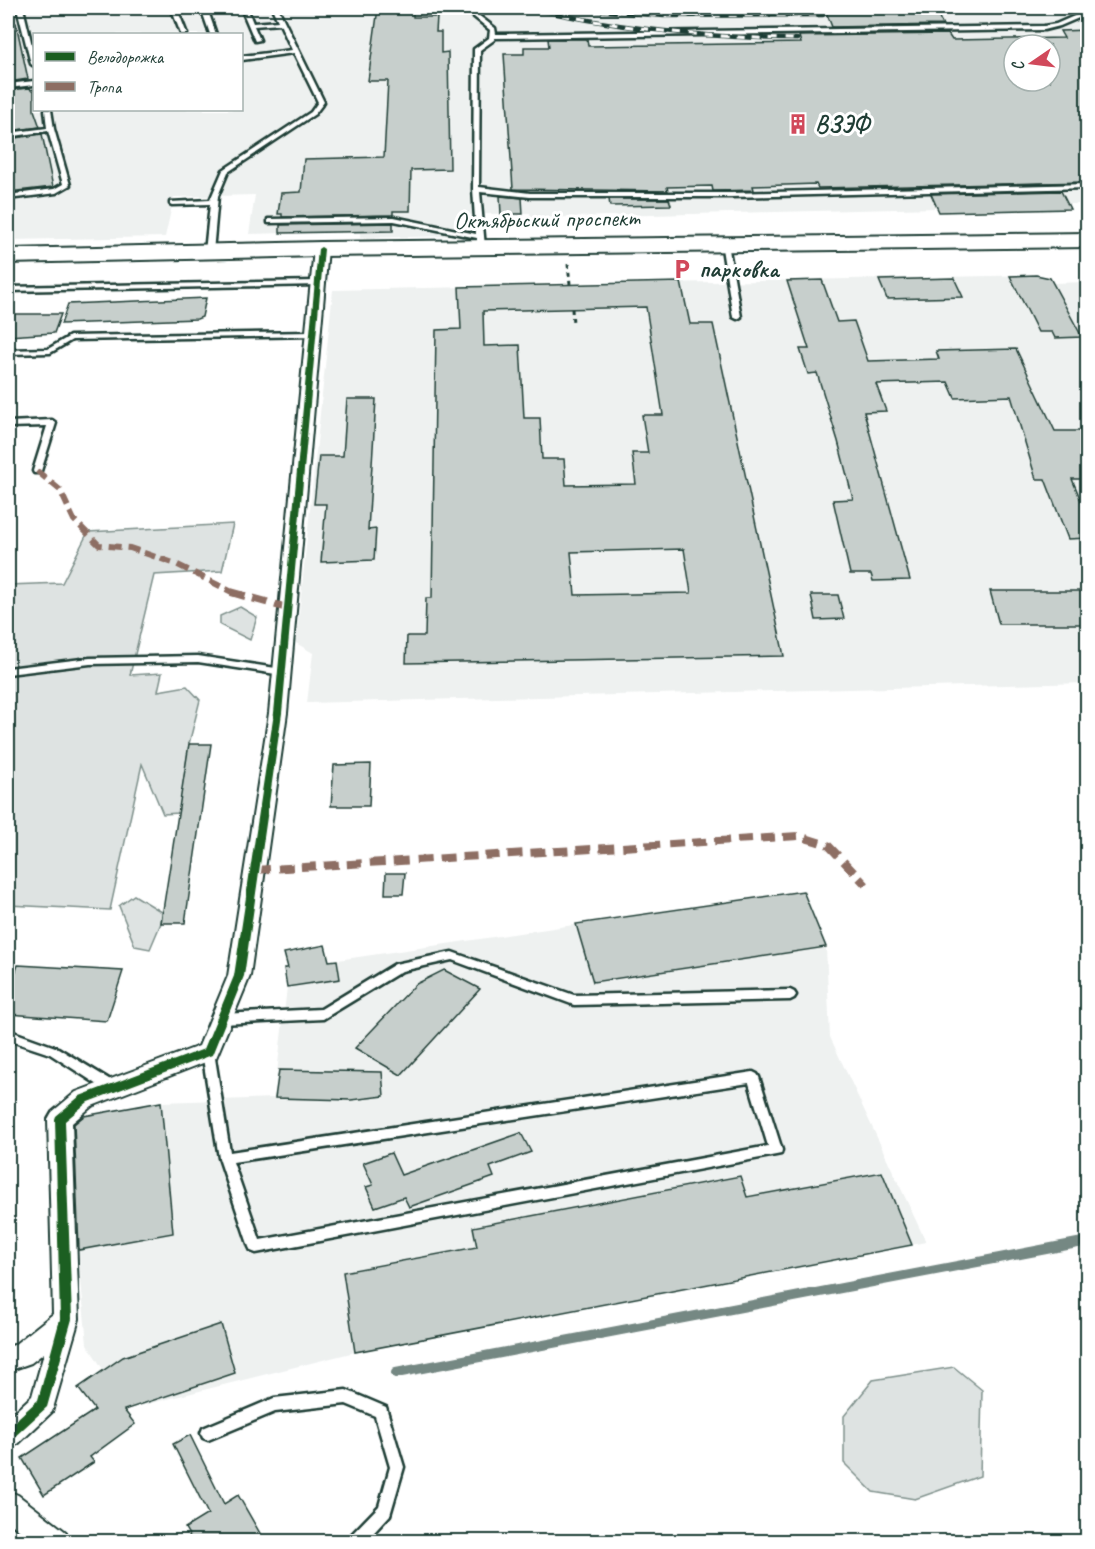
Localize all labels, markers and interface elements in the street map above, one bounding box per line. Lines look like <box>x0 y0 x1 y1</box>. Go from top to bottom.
legend <box>33 33 243 111</box>
north arrow <box>1002 33 1062 93</box>
text: Велодорожка <box>87 46 165 68</box>
text: С <box>1007 58 1029 73</box>
text: Тропа <box>87 76 123 98</box>
place label: ВЗЭФ <box>815 109 872 139</box>
building icon: ВЗЭФ <box>786 112 810 136</box>
street label: Октябрьский проспект <box>454 202 641 236</box>
place label: парковка <box>699 254 781 284</box>
parking icon: парковка <box>670 257 694 281</box>

